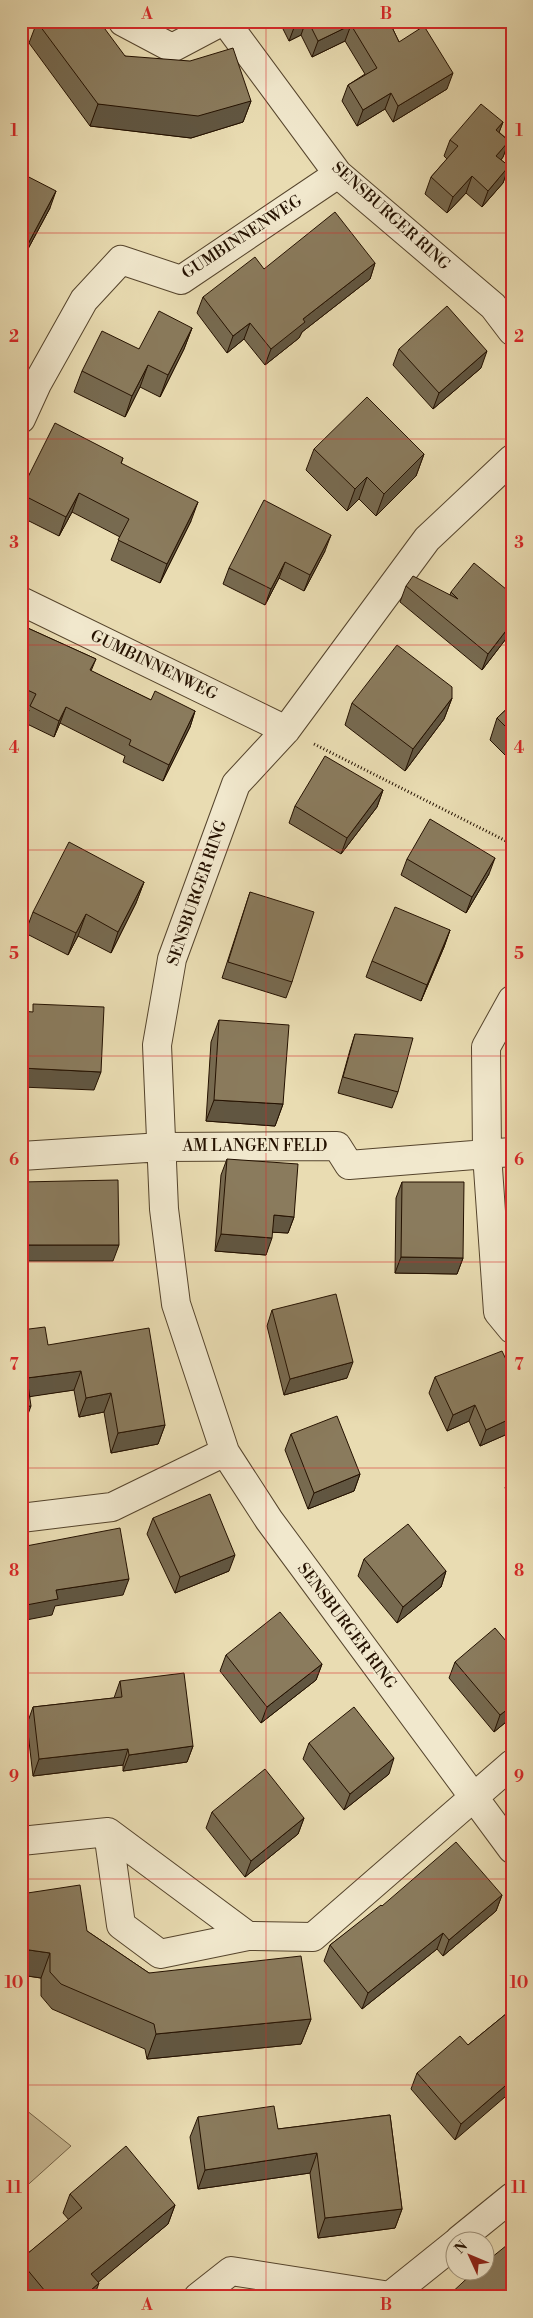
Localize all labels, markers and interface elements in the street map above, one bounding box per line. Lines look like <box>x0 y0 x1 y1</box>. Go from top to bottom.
text: A <box>140 4 153 24</box>
text: B <box>380 4 392 24</box>
text: 1 <box>10 121 18 141</box>
text: 1 <box>515 121 523 141</box>
street label: SENSBURGER RING <box>328 158 455 275</box>
street label: GUMBINNENWEG <box>178 191 306 283</box>
text: 2 <box>9 327 19 347</box>
text: 2 <box>514 327 524 347</box>
text: 3 <box>9 533 19 553</box>
text: 3 <box>514 533 524 553</box>
street label: GUMBINNENWEG <box>87 626 221 705</box>
text: 4 <box>9 738 20 758</box>
text: 4 <box>514 738 525 758</box>
street label: SENSBURGER RING <box>163 817 231 968</box>
text: 5 <box>9 944 19 964</box>
text: 5 <box>514 944 524 964</box>
street label: AM LANGEN FELD <box>182 1136 327 1156</box>
text: 6 <box>9 1150 19 1170</box>
text: 6 <box>514 1150 524 1170</box>
text: 7 <box>9 1355 19 1375</box>
text: 7 <box>514 1355 524 1375</box>
street label: SENSBURGER RING <box>293 1559 401 1693</box>
text: 8 <box>9 1561 19 1581</box>
text: 8 <box>514 1561 524 1581</box>
text: 9 <box>9 1767 19 1787</box>
text: 9 <box>514 1767 524 1787</box>
text: 10 <box>5 1973 23 1993</box>
text: 10 <box>510 1973 528 1993</box>
text: 11 <box>6 2178 22 2198</box>
text: 11 <box>511 2178 527 2198</box>
north arrow <box>446 2230 496 2280</box>
text: N <box>451 2237 472 2258</box>
text: A <box>140 2295 153 2315</box>
text: B <box>380 2295 392 2315</box>

